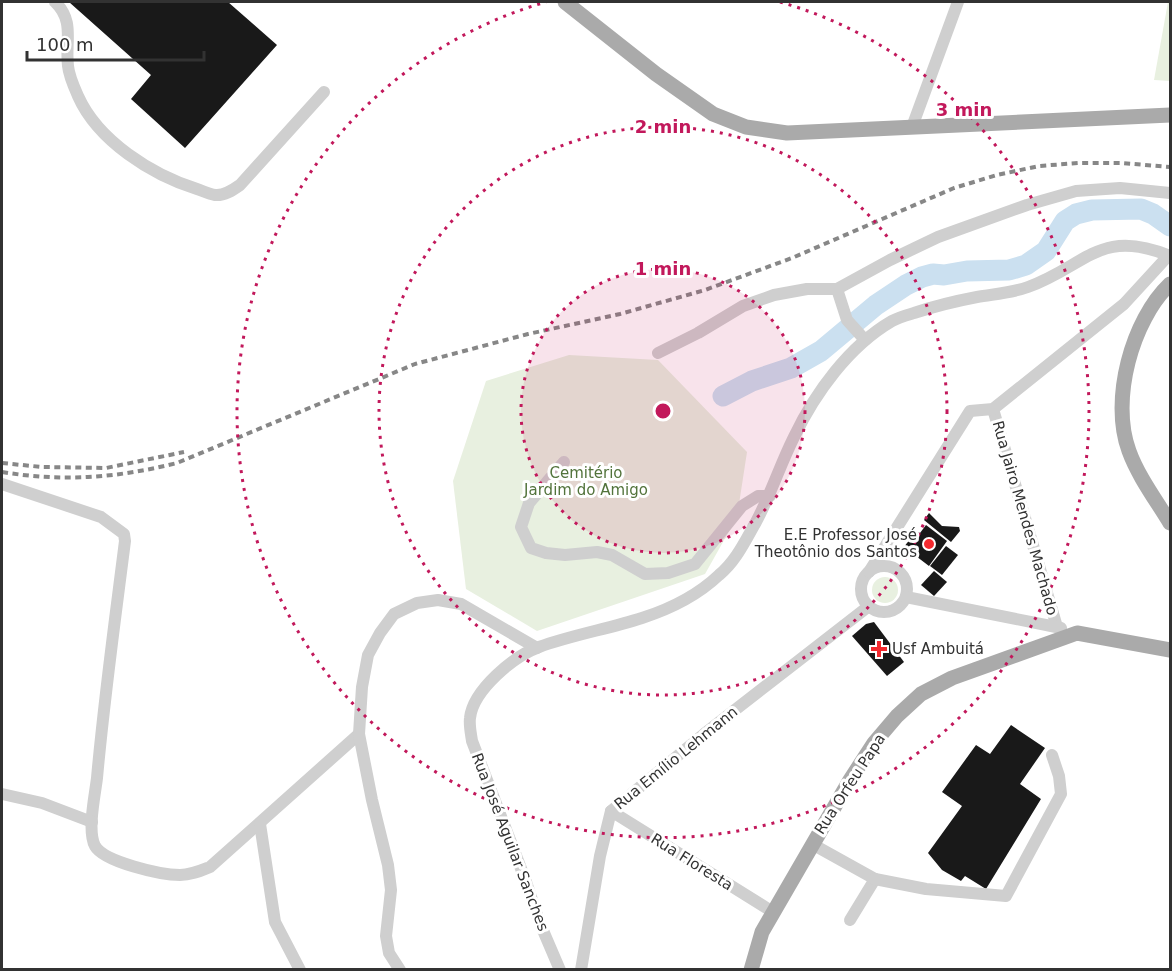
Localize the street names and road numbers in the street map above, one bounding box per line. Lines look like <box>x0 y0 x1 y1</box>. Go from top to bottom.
street label: Rua Jairo Mendes Machado <box>989 419 1061 617</box>
street label: Rua Emílio Lehmann <box>611 703 741 813</box>
street label: Rua Orfeu Papa <box>811 730 889 838</box>
street label: Rua José Aguilar Sanches <box>468 750 552 934</box>
street label: Rua Floresta <box>648 830 736 894</box>

